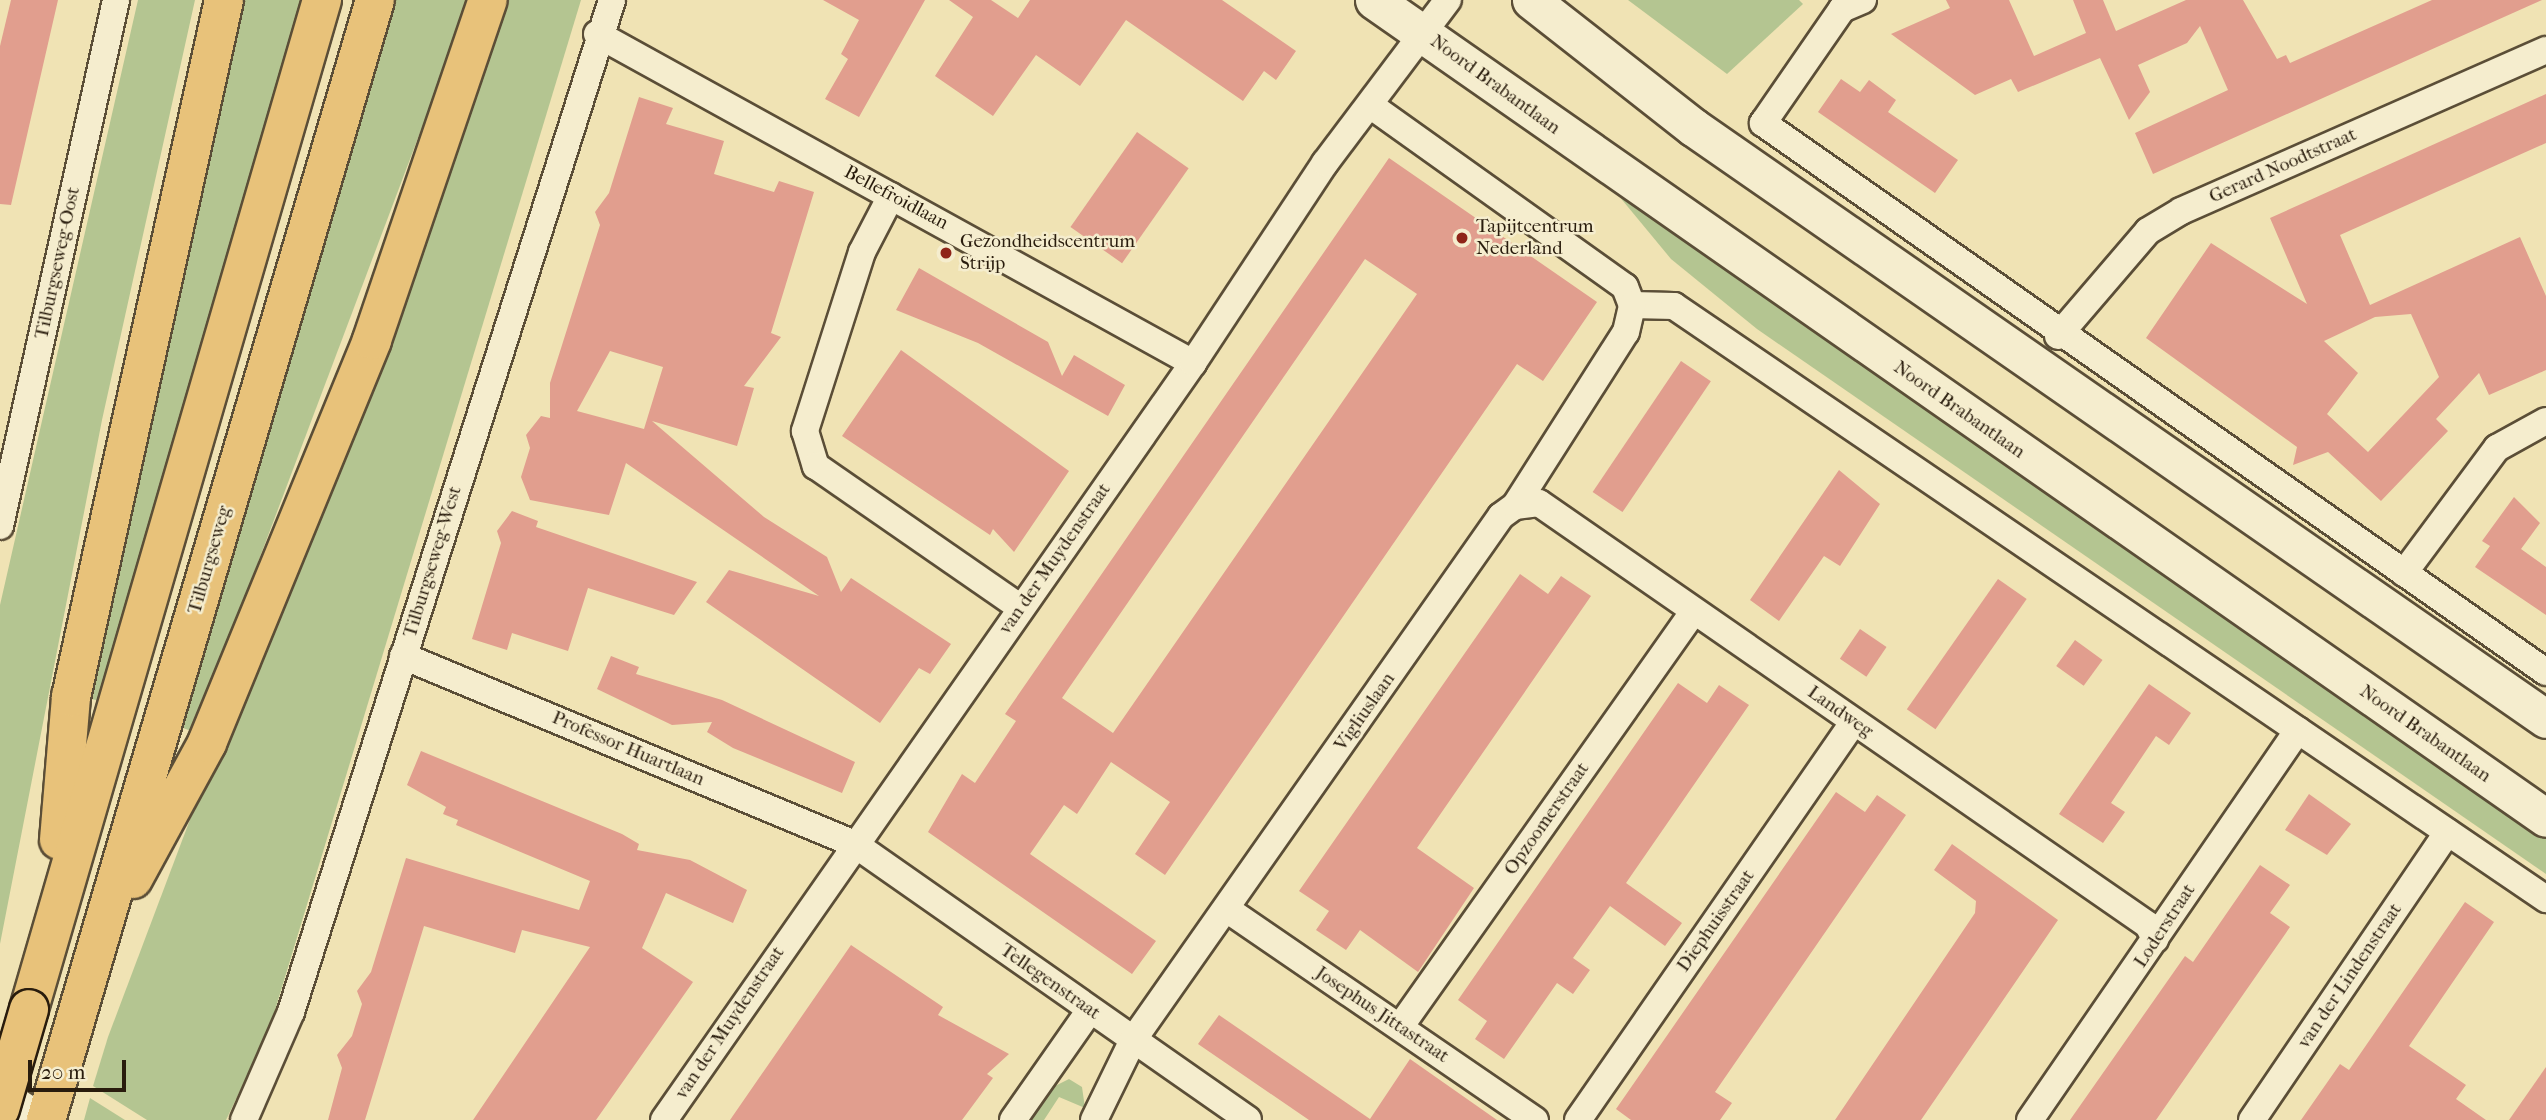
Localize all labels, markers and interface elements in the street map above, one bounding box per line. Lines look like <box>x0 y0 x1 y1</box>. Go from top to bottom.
street label: Noord Brabantlaan <box>1426 30 1564 140</box>
street label: Gerard Noodtstraat <box>2206 123 2360 209</box>
street label: Bellefroidlaan <box>840 161 952 235</box>
street label: Tilburgseweg-Oost <box>31 185 85 341</box>
place label: Tapijtcentrum Nederland <box>1476 216 1594 260</box>
marker: Tapijtcentrum Nederland <box>1454 230 1470 246</box>
place label: Gezondheidscentrum Strijp <box>960 231 1135 275</box>
marker: Gezondheidscentrum Strijp <box>938 245 954 261</box>
street label: Noord Brabantlaan <box>1889 356 2029 464</box>
street label: van der Muydenstraat <box>994 479 1116 639</box>
street label: Tilburgseweg-West <box>399 484 467 640</box>
street label: Tilburgseweg <box>184 503 236 617</box>
street label: Vigliuslaan <box>1330 668 1400 756</box>
street label: Noord Brabantlaan <box>2355 680 2495 788</box>
street label: Landweg <box>1803 681 1877 743</box>
street label: Professor Huartlaan <box>548 707 708 791</box>
street label: Opzoomerstraat <box>1500 758 1594 880</box>
street label: Diephuisstraat <box>1672 866 1760 976</box>
street label: Loderstraat <box>2130 880 2200 972</box>
street label: van der Lindenstraat <box>2293 899 2407 1053</box>
street label: Tellegenstraat <box>995 939 1105 1025</box>
street label: van der Muydenstraat <box>670 942 790 1104</box>
street label: Josephus Jittastraat <box>1311 962 1453 1068</box>
scale bar <box>32 1046 130 1090</box>
text: 20 m <box>41 1060 85 1084</box>

